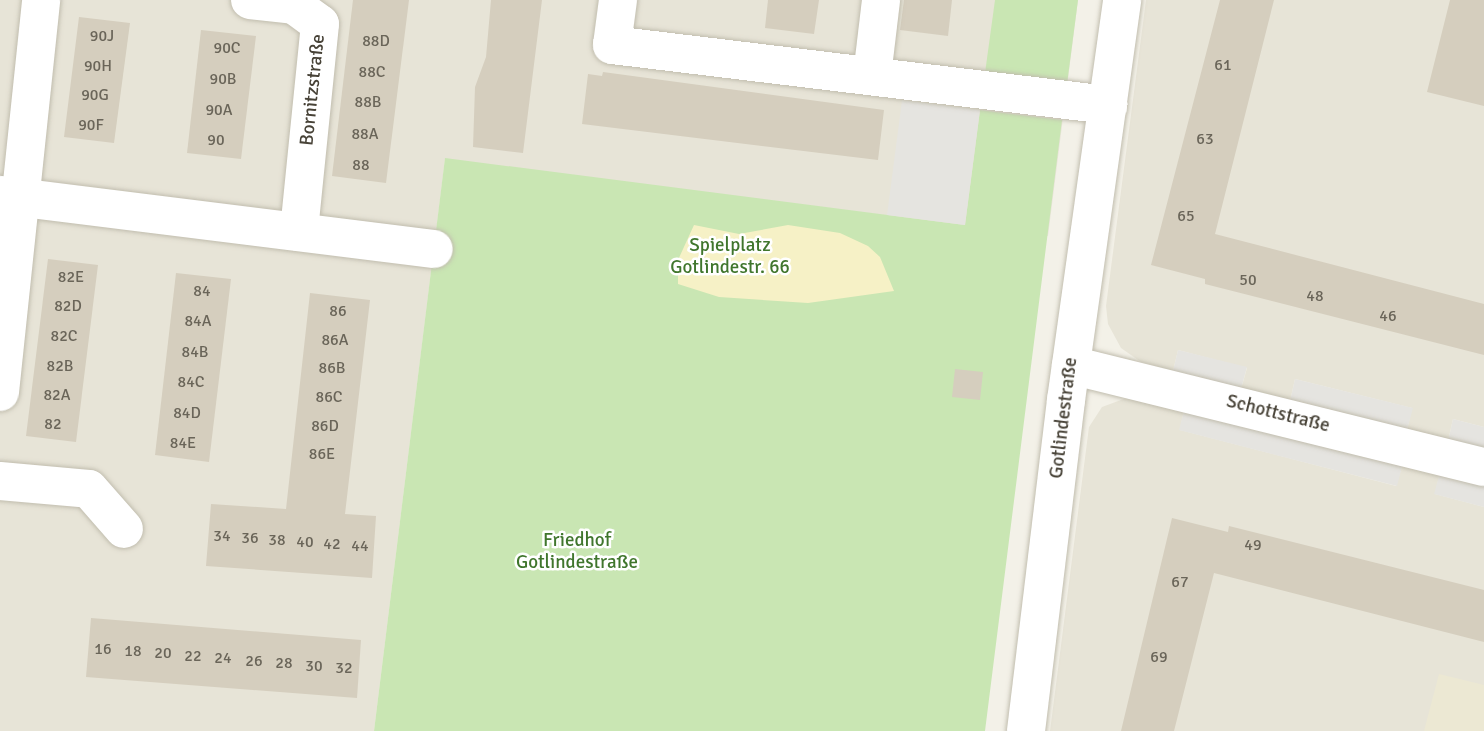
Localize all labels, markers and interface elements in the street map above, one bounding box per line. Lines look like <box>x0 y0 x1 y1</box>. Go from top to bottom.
house number: 90J <box>90 26 114 46</box>
house number: 88D <box>362 31 390 51</box>
street label: Bornitzstraße <box>296 33 330 147</box>
house number: 90C <box>214 38 240 58</box>
house number: 61 <box>1214 55 1232 75</box>
house number: 90H <box>84 56 112 76</box>
house number: 88C <box>359 62 385 82</box>
house number: 90B <box>210 69 236 89</box>
house number: 90G <box>81 85 109 105</box>
house number: 88B <box>355 92 381 112</box>
house number: 90A <box>205 100 233 120</box>
house number: 90F <box>78 115 104 135</box>
house number: 88A <box>351 124 379 144</box>
house number: 63 <box>1196 129 1214 149</box>
house number: 90 <box>207 130 225 150</box>
house number: 88 <box>352 155 370 175</box>
house number: 65 <box>1177 206 1195 226</box>
park label: Spielplatz Gotlindestr. 66 <box>670 235 790 279</box>
house number: 82E <box>58 267 84 287</box>
house number: 50 <box>1239 270 1257 290</box>
house number: 84 <box>193 281 211 301</box>
house number: 48 <box>1306 286 1324 306</box>
house number: 82D <box>54 296 82 316</box>
house number: 86 <box>329 301 347 321</box>
house number: 46 <box>1379 306 1397 326</box>
house number: 84A <box>184 311 212 331</box>
house number: 82C <box>51 326 77 346</box>
house number: 86A <box>321 330 349 350</box>
house number: 84B <box>182 342 208 362</box>
house number: 82B <box>47 356 73 376</box>
street label: Gotlindestraße <box>1045 356 1083 480</box>
house number: 86B <box>319 358 345 378</box>
house number: 84C <box>178 372 204 392</box>
house number: 82A <box>43 385 71 405</box>
house number: 86C <box>316 387 342 407</box>
street label: Schottstraße <box>1224 390 1332 438</box>
house number: 84D <box>173 403 201 423</box>
house number: 82 <box>44 414 62 434</box>
house number: 86D <box>311 416 339 436</box>
house number: 84E <box>170 433 196 453</box>
house number: 86E <box>309 444 335 464</box>
house number: 34 <box>213 526 231 546</box>
house number: 36 <box>241 528 259 548</box>
house number: 38 <box>268 530 286 550</box>
park label: Friedhof Gotlindestraße <box>516 530 638 574</box>
house number: 40 <box>296 532 314 552</box>
house number: 42 <box>323 534 341 554</box>
house number: 49 <box>1244 535 1262 555</box>
house number: 44 <box>351 536 369 556</box>
house number: 67 <box>1171 572 1189 592</box>
house number: 16 <box>94 639 112 659</box>
house number: 18 <box>124 641 142 661</box>
house number: 20 <box>154 643 172 663</box>
house number: 22 <box>184 646 202 666</box>
house number: 69 <box>1150 647 1168 667</box>
house number: 24 <box>214 648 232 668</box>
house number: 26 <box>245 651 263 671</box>
house number: 28 <box>275 653 293 673</box>
house number: 30 <box>305 656 323 676</box>
house number: 32 <box>335 658 353 678</box>

